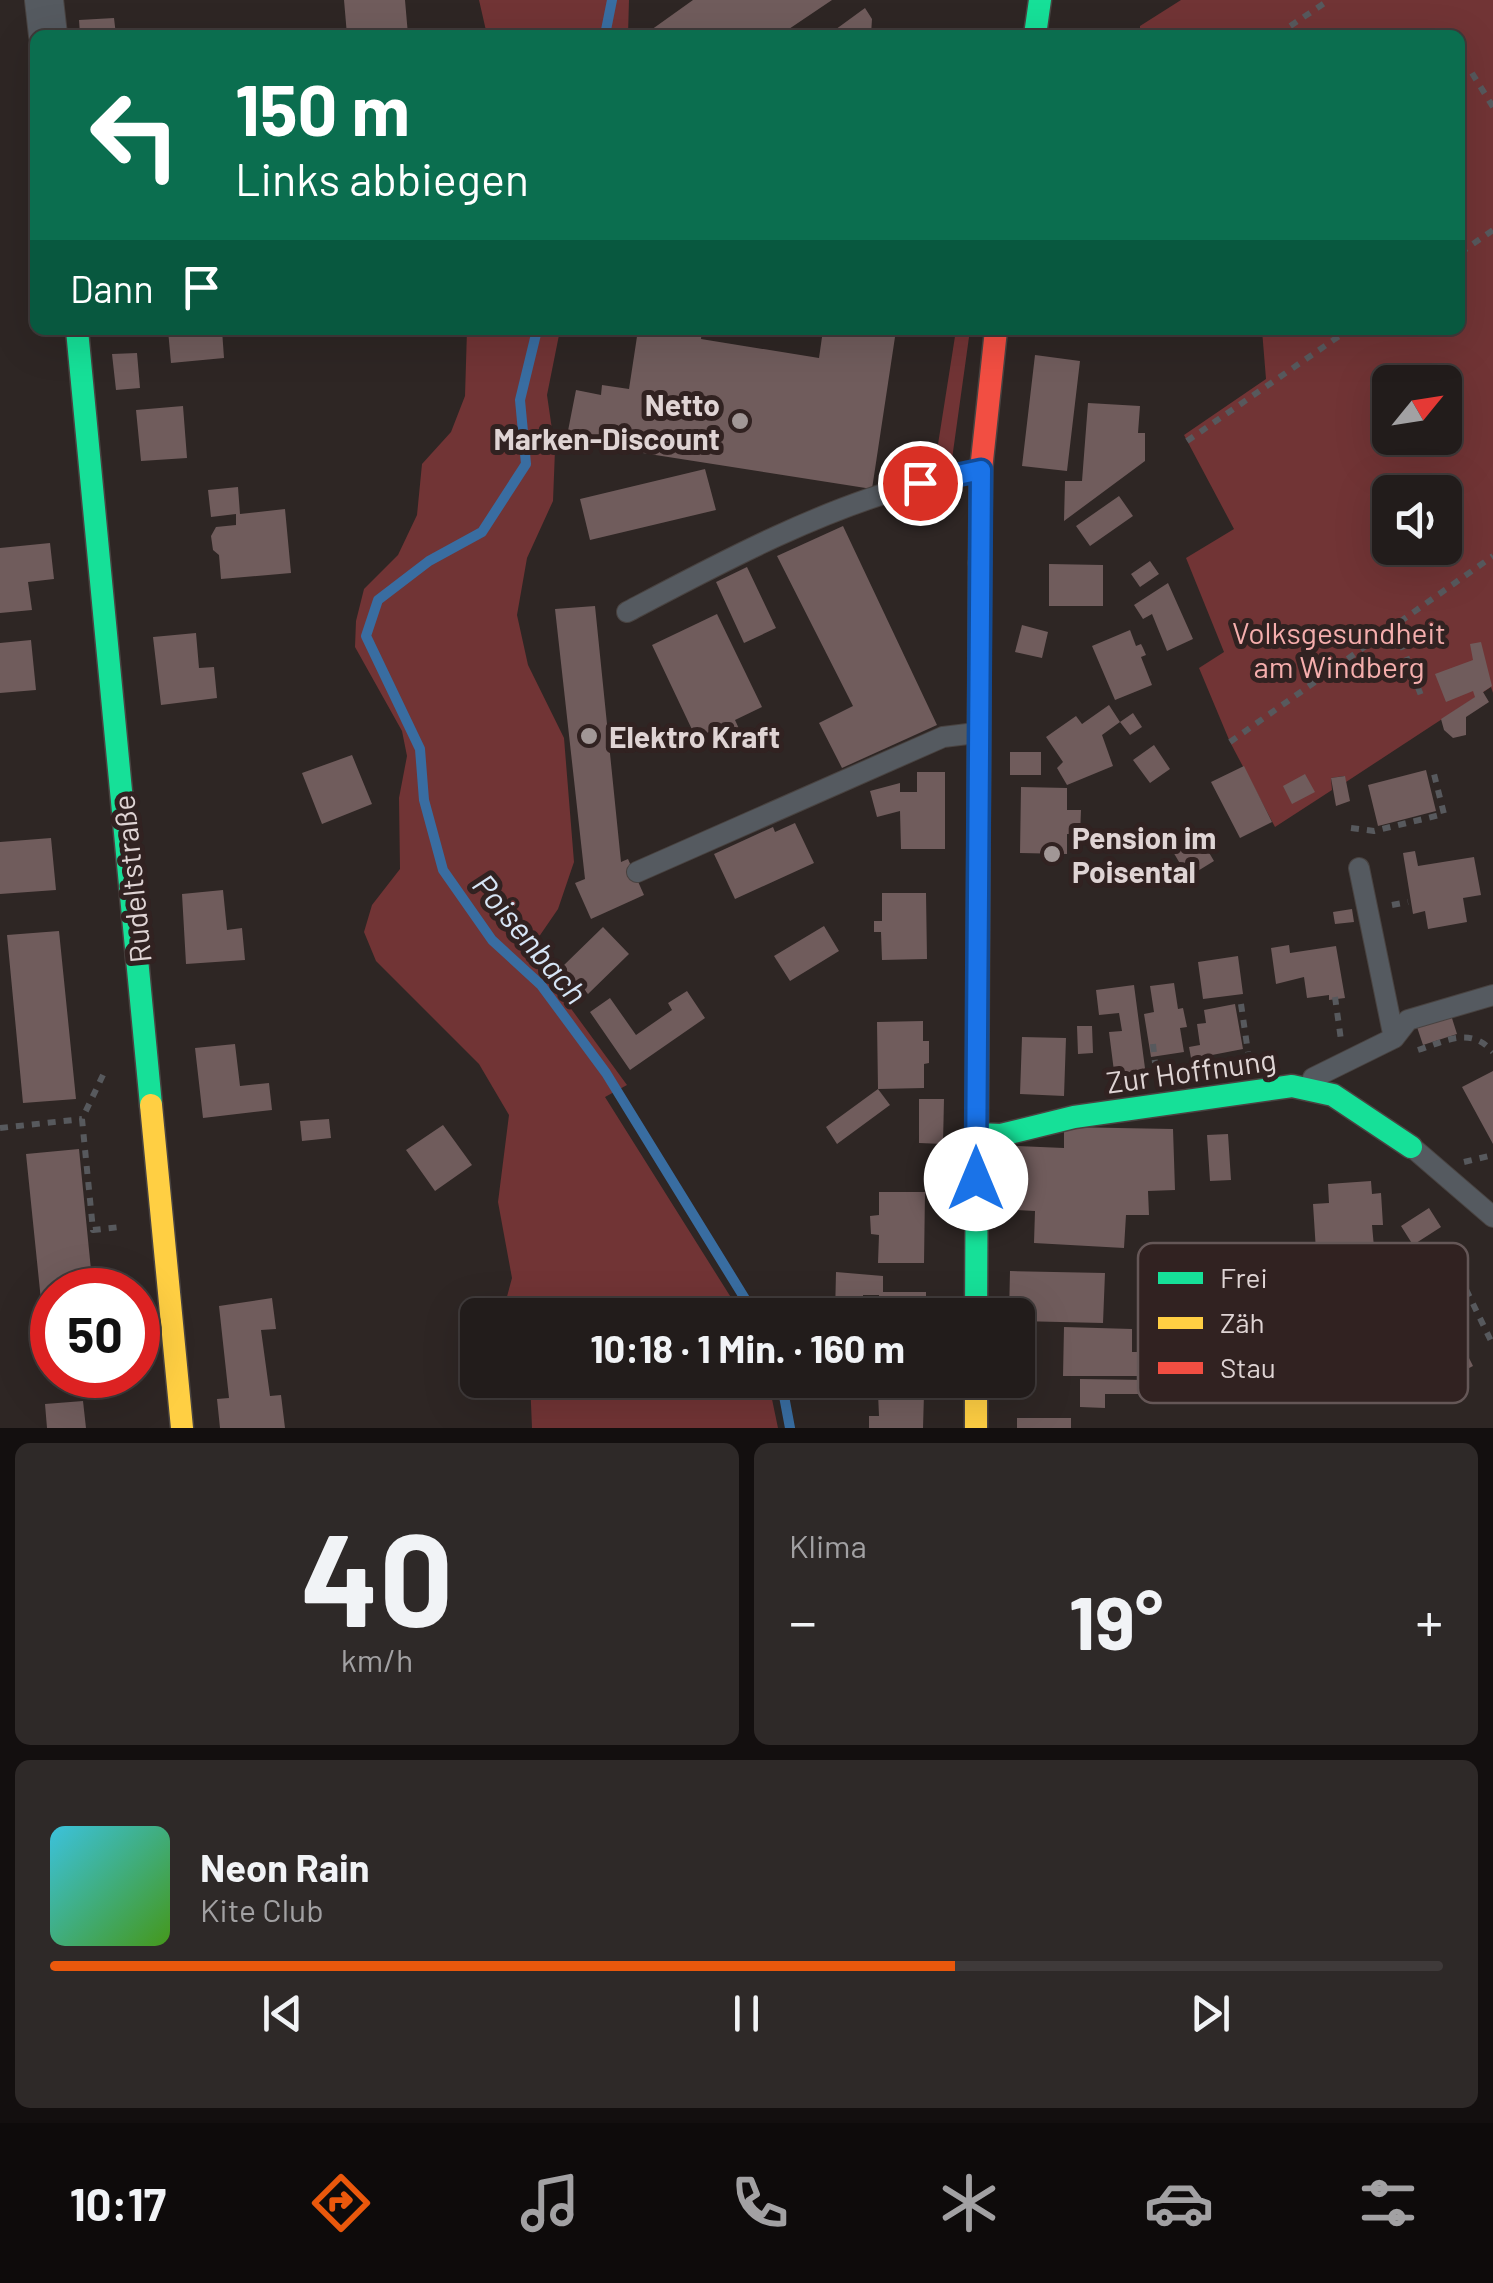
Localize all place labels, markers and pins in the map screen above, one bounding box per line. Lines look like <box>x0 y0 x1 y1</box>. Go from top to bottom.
place label: Netto Marken-Discount <box>494 386 720 456</box>
marker: Netto Marken-Discount <box>729 410 751 432</box>
pin <box>878 441 963 526</box>
place label: Elektro Kraft <box>609 718 780 754</box>
marker: Elektro Kraft <box>578 725 600 747</box>
place label: Pension im Poisental <box>1072 819 1216 889</box>
marker: Pension im Poisental <box>1041 843 1063 865</box>

